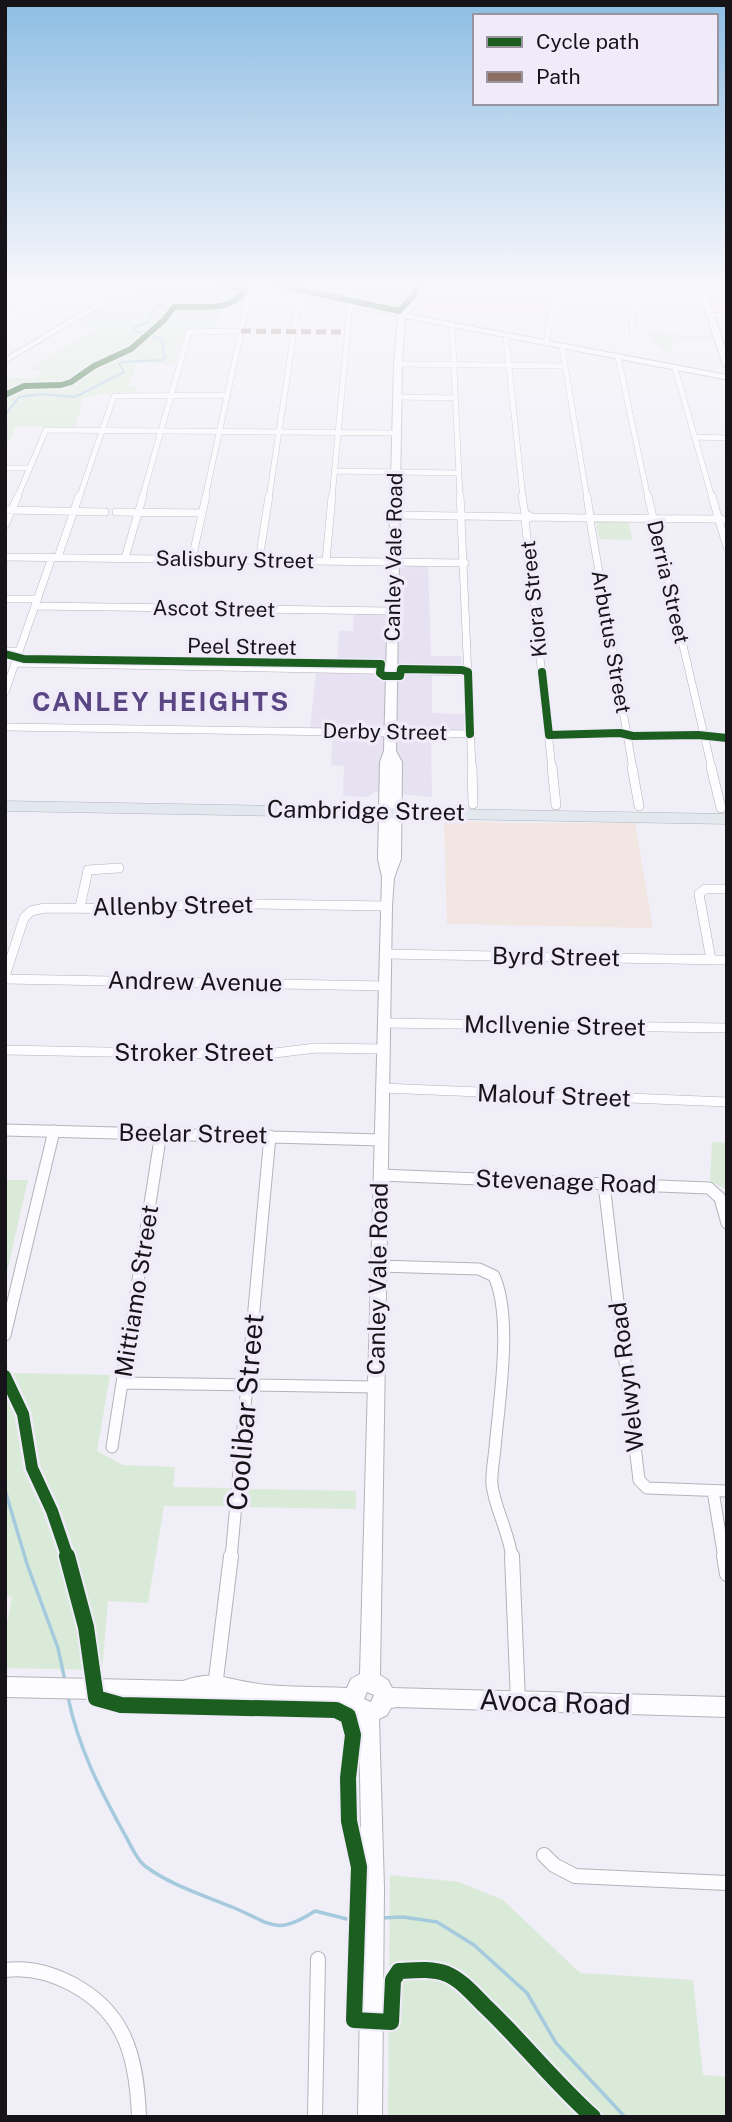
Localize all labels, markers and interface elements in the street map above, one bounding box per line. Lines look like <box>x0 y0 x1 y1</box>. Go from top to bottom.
legend <box>473 14 718 105</box>
text: Cycle path <box>536 29 639 54</box>
text: Path <box>536 64 581 89</box>
street label: Canley Vale Road <box>380 472 407 642</box>
street label: Derria Street <box>642 518 695 646</box>
street label: Kiora Street <box>515 539 552 659</box>
street label: Salisbury Street <box>155 546 315 573</box>
street label: Arbutus Street <box>587 568 636 716</box>
street label: Ascot Street <box>153 595 276 622</box>
street label: Peel Street <box>187 633 297 660</box>
district label: CANLEY HEIGHTS <box>32 686 290 717</box>
street label: Derby Street <box>322 718 448 745</box>
street label: Cambridge Street <box>267 794 465 826</box>
street label: Allenby Street <box>92 890 254 920</box>
street label: Byrd Street <box>492 941 620 971</box>
street label: Andrew Avenue <box>107 965 283 997</box>
street label: McIlvenie Street <box>464 1009 646 1041</box>
street label: Stroker Street <box>114 1038 274 1066</box>
street label: Malouf Street <box>477 1078 631 1112</box>
street label: Beelar Street <box>118 1118 268 1148</box>
street label: Stevenage Road <box>475 1164 657 1198</box>
street label: Canley Vale Road <box>361 1182 393 1376</box>
street label: Mittiamo Street <box>109 1203 163 1379</box>
street label: Welwyn Road <box>603 1301 649 1454</box>
street label: Coolibar Street <box>219 1312 270 1512</box>
street label: Avoca Road <box>479 1682 631 1721</box>

